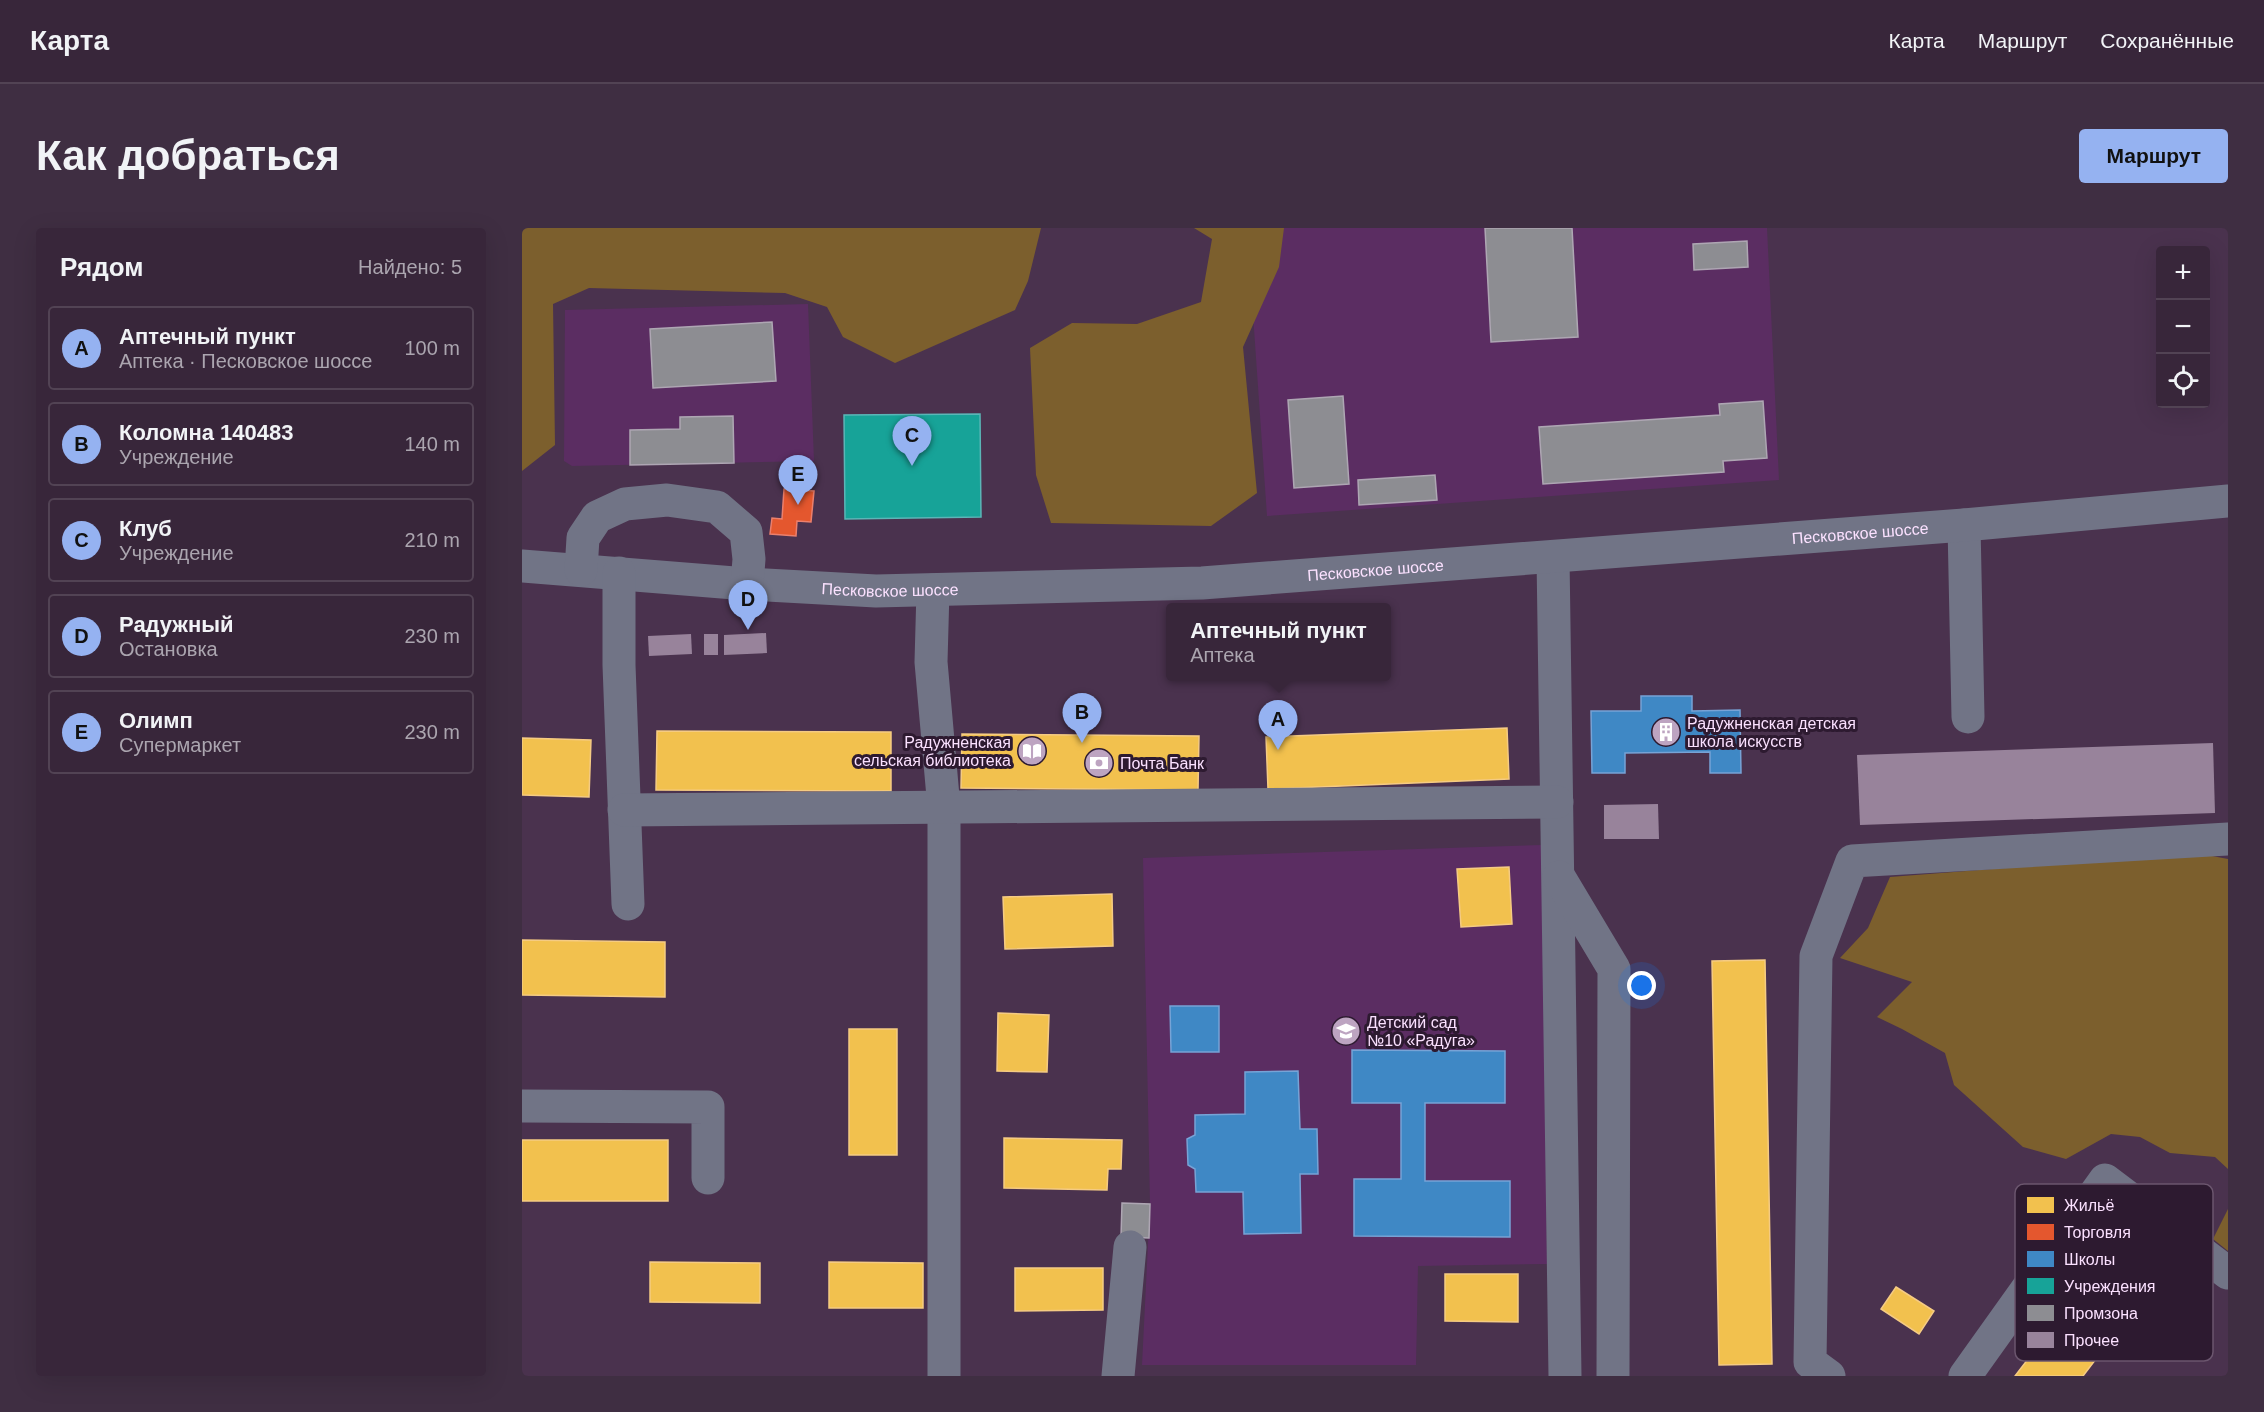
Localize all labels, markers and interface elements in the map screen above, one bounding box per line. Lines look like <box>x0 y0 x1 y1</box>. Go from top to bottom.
text: Карта <box>30 25 109 56</box>
text: Карта <box>1889 29 1945 52</box>
text: Маршрут <box>1978 29 2067 52</box>
text: Сохранённые <box>2100 29 2234 52</box>
button: Маршрут <box>2079 129 2228 183</box>
text: Как добраться <box>36 132 340 179</box>
map controls <box>2156 246 2210 408</box>
button: + <box>2156 246 2210 300</box>
text: Рядом <box>60 252 143 282</box>
text: Найдено: 5 <box>358 256 462 278</box>
button: − <box>2156 300 2210 354</box>
text: Аптечный пункт <box>119 324 296 349</box>
text: A <box>74 337 89 359</box>
text: 100 m <box>404 337 460 359</box>
text: Аптека · Песковское шоссе <box>119 350 372 372</box>
button: locate <box>2156 354 2210 408</box>
pin: C <box>892 416 932 466</box>
text: Коломна 140483 <box>119 420 293 445</box>
text: B <box>74 433 89 455</box>
text: 140 m <box>404 433 460 455</box>
text: Учреждение <box>119 446 234 468</box>
pin: E <box>778 456 818 505</box>
text: Клуб <box>119 516 172 541</box>
street label: Песковское шоссе <box>1791 520 1929 547</box>
text: C <box>74 529 89 551</box>
text: 210 m <box>404 529 460 551</box>
text: Учреждение <box>119 542 234 564</box>
street label: Песковское шоссе <box>1307 557 1445 584</box>
pin: D <box>728 580 768 630</box>
street label: Песковское шоссе <box>821 580 959 600</box>
popup <box>1166 603 1391 681</box>
text: Радужный <box>119 612 234 637</box>
text: Аптечный пункт <box>1190 618 1367 643</box>
text: D <box>74 625 89 647</box>
text: 230 m <box>404 625 460 647</box>
text: Остановка <box>119 638 218 660</box>
text: Аптека <box>1190 644 1255 666</box>
pin: B <box>1062 694 1102 743</box>
pin: A <box>1258 700 1298 750</box>
text: Олимп <box>119 708 193 733</box>
place label: Радужненская детская школа искусств <box>1687 715 1856 750</box>
building icon: Радужненская детская школа искусств <box>1650 716 1682 748</box>
text: E <box>75 721 88 743</box>
text: 230 m <box>404 721 460 743</box>
text: Супермаркет <box>119 734 241 756</box>
place label: Радужненская сельская библиотека <box>854 734 1011 769</box>
library icon: Радужненская сельская библиотека <box>1016 735 1048 767</box>
bank icon: Почта Банк <box>1083 747 1115 779</box>
place label: Почта Банк <box>1120 755 1205 772</box>
your location <box>1627 971 1656 1000</box>
place label: Детский сад №10 «Радуга» <box>1367 1014 1475 1049</box>
school or university icon: Детский сад №10 «Радуга» <box>1330 1015 1362 1047</box>
legend <box>2015 1184 2213 1361</box>
text: Жильё <box>2064 1197 2114 1214</box>
text: Торговля <box>2064 1224 2131 1241</box>
text: Школы <box>2064 1251 2115 1268</box>
text: Учреждения <box>2064 1278 2156 1295</box>
text: Промзона <box>2064 1305 2138 1322</box>
text: Прочее <box>2064 1332 2119 1349</box>

